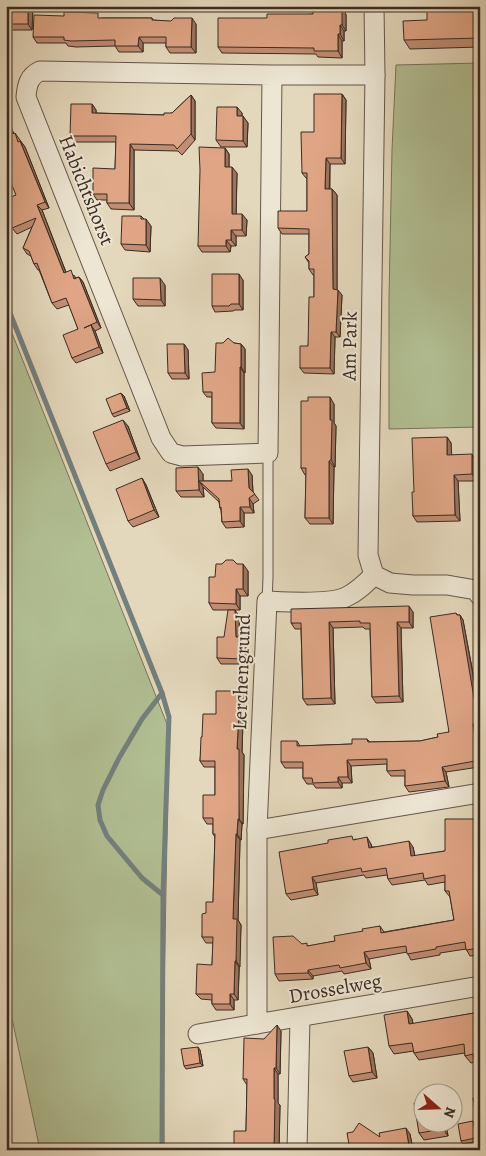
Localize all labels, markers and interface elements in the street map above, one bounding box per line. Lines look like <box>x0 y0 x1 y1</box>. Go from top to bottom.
street label: Habichtshorst <box>52 131 121 250</box>
street label: Am Park <box>335 311 364 382</box>
street label: Lerchengrund <box>226 613 257 730</box>
street label: Drosselweg <box>286 967 384 1010</box>
north arrow <box>414 1084 464 1134</box>
text: N <box>439 1104 460 1120</box>

